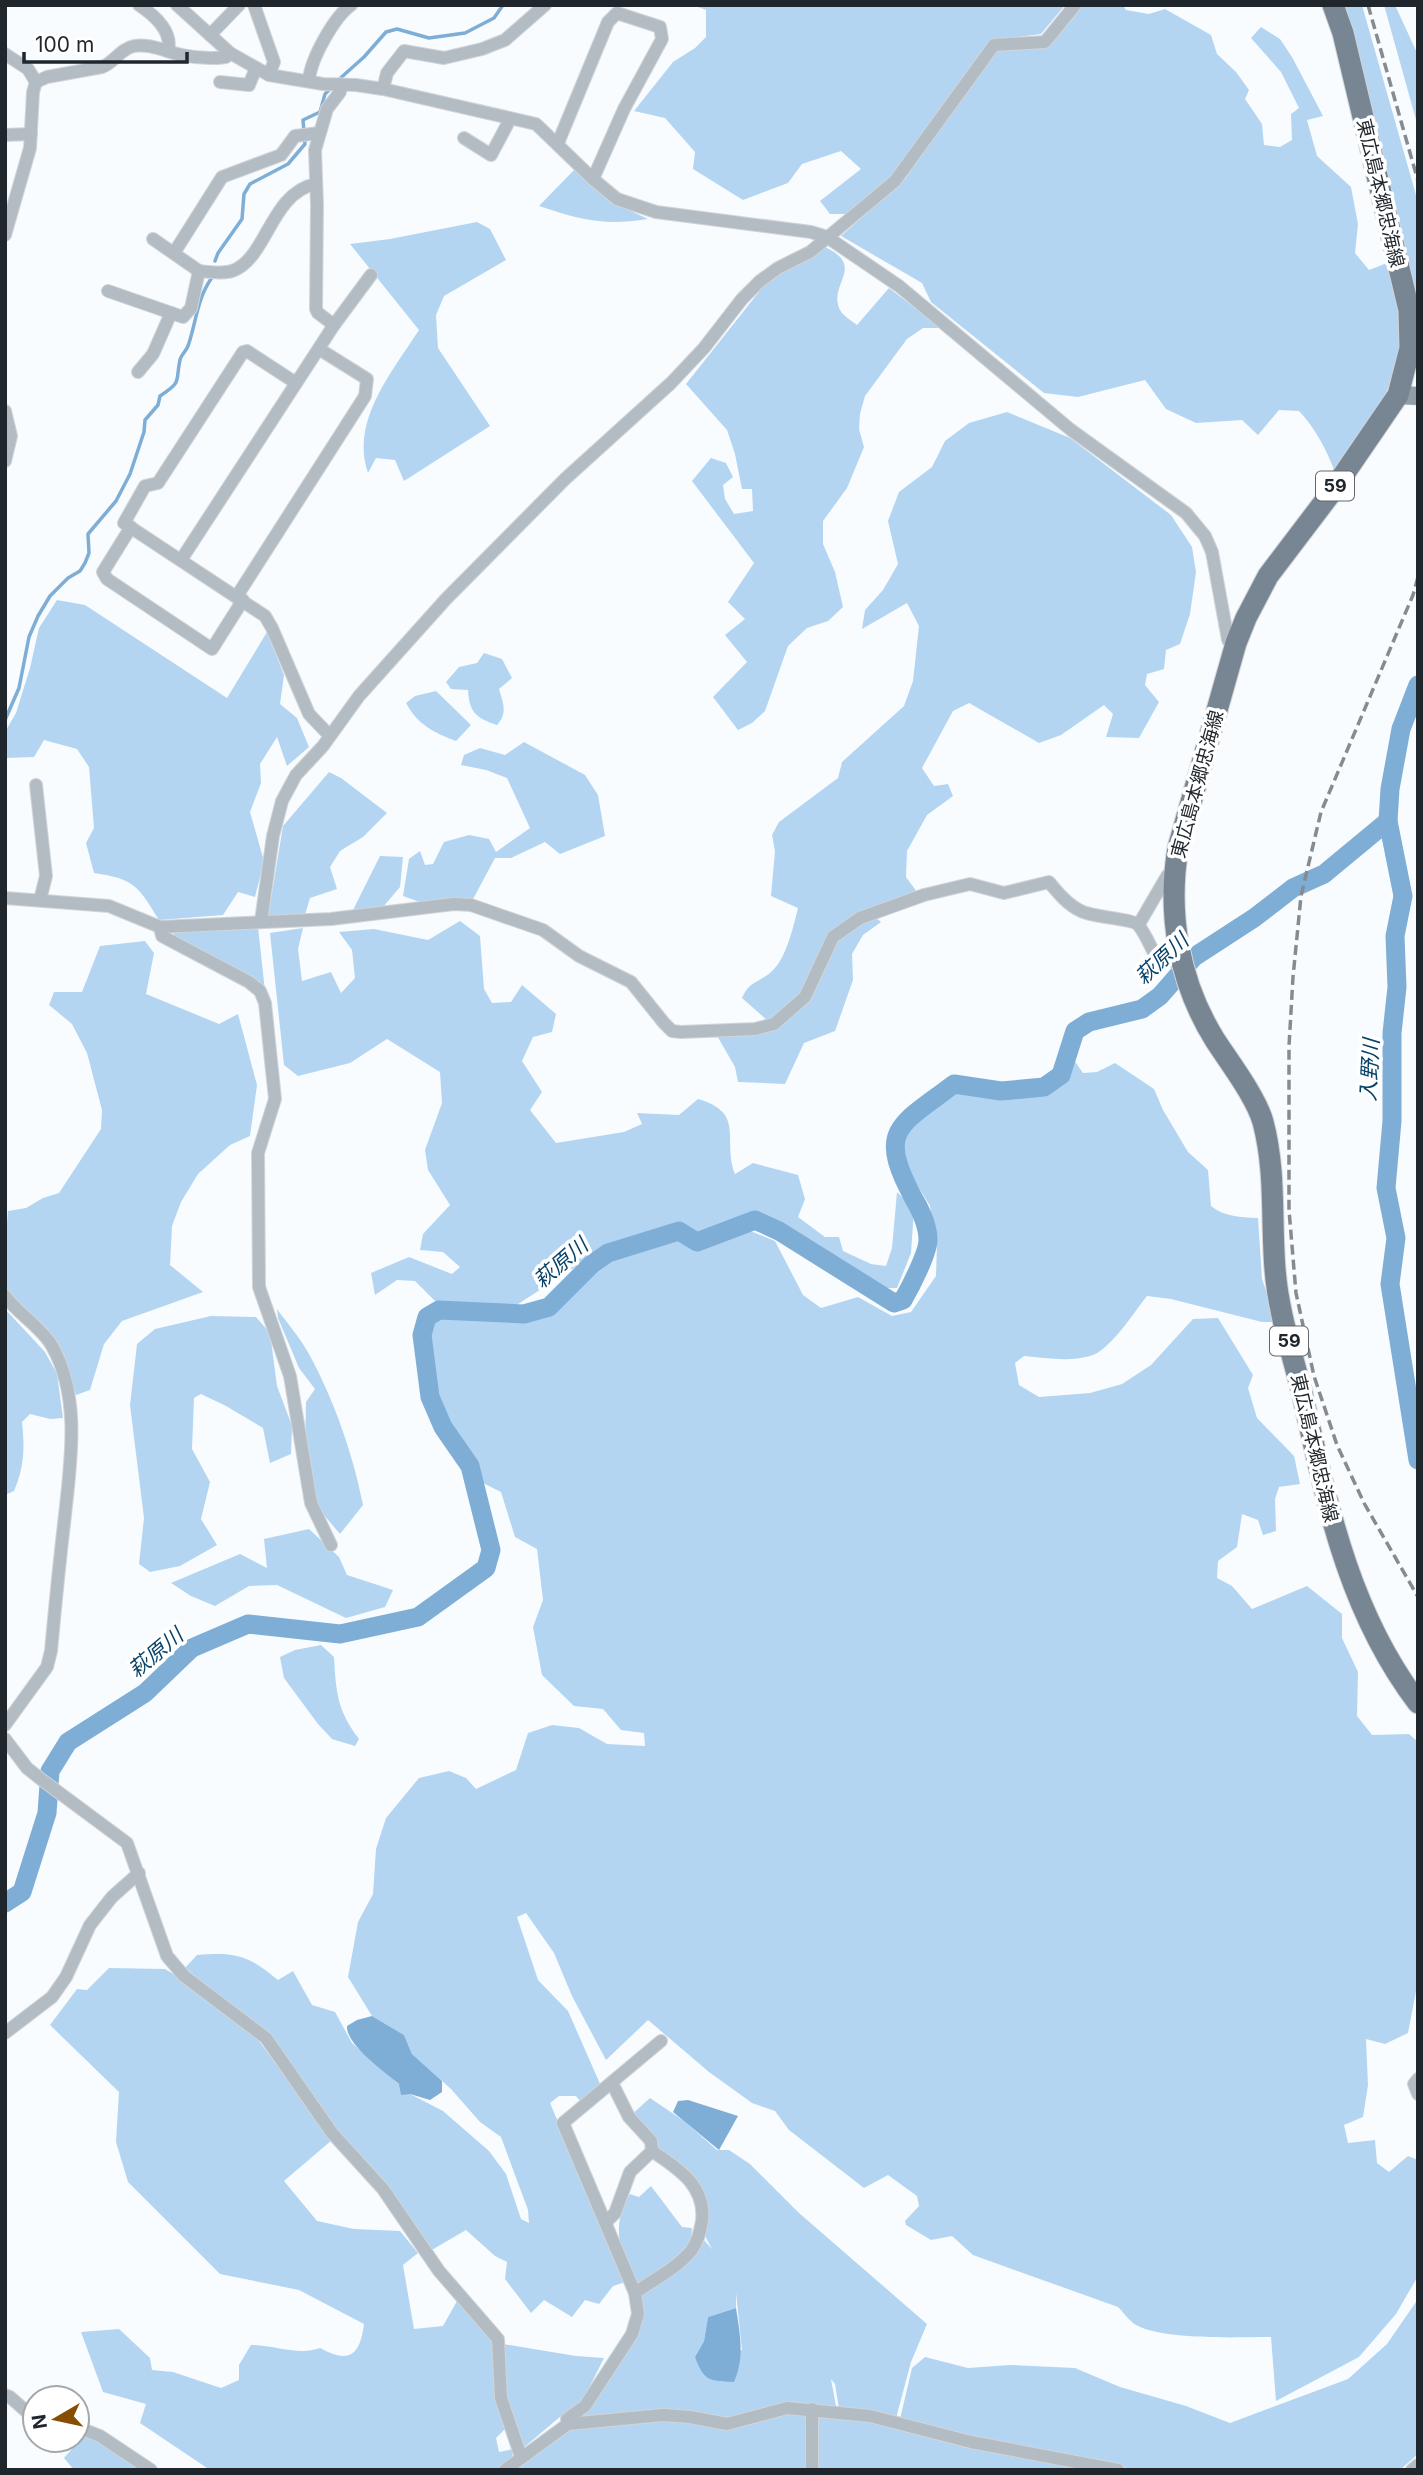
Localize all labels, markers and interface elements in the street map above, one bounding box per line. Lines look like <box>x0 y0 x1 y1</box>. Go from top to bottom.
scale bar <box>24 21 187 65</box>
text: 100 m <box>35 32 94 57</box>
street label: 東広島本郷忠海線 <box>1352 116 1409 270</box>
road number: 59 <box>1316 472 1354 500</box>
street label: 東広島本郷忠海線 <box>1167 708 1228 861</box>
water label: 萩原川 <box>1130 927 1195 989</box>
water label: 入野川 <box>1355 1036 1384 1102</box>
water label: 萩原川 <box>529 1231 594 1293</box>
road number: 59 <box>1270 1326 1308 1356</box>
street label: 東広島本郷忠海線 <box>1286 1371 1343 1525</box>
water label: 萩原川 <box>124 1622 189 1682</box>
north arrow <box>21 2384 91 2454</box>
text: N <box>27 2413 52 2431</box>

